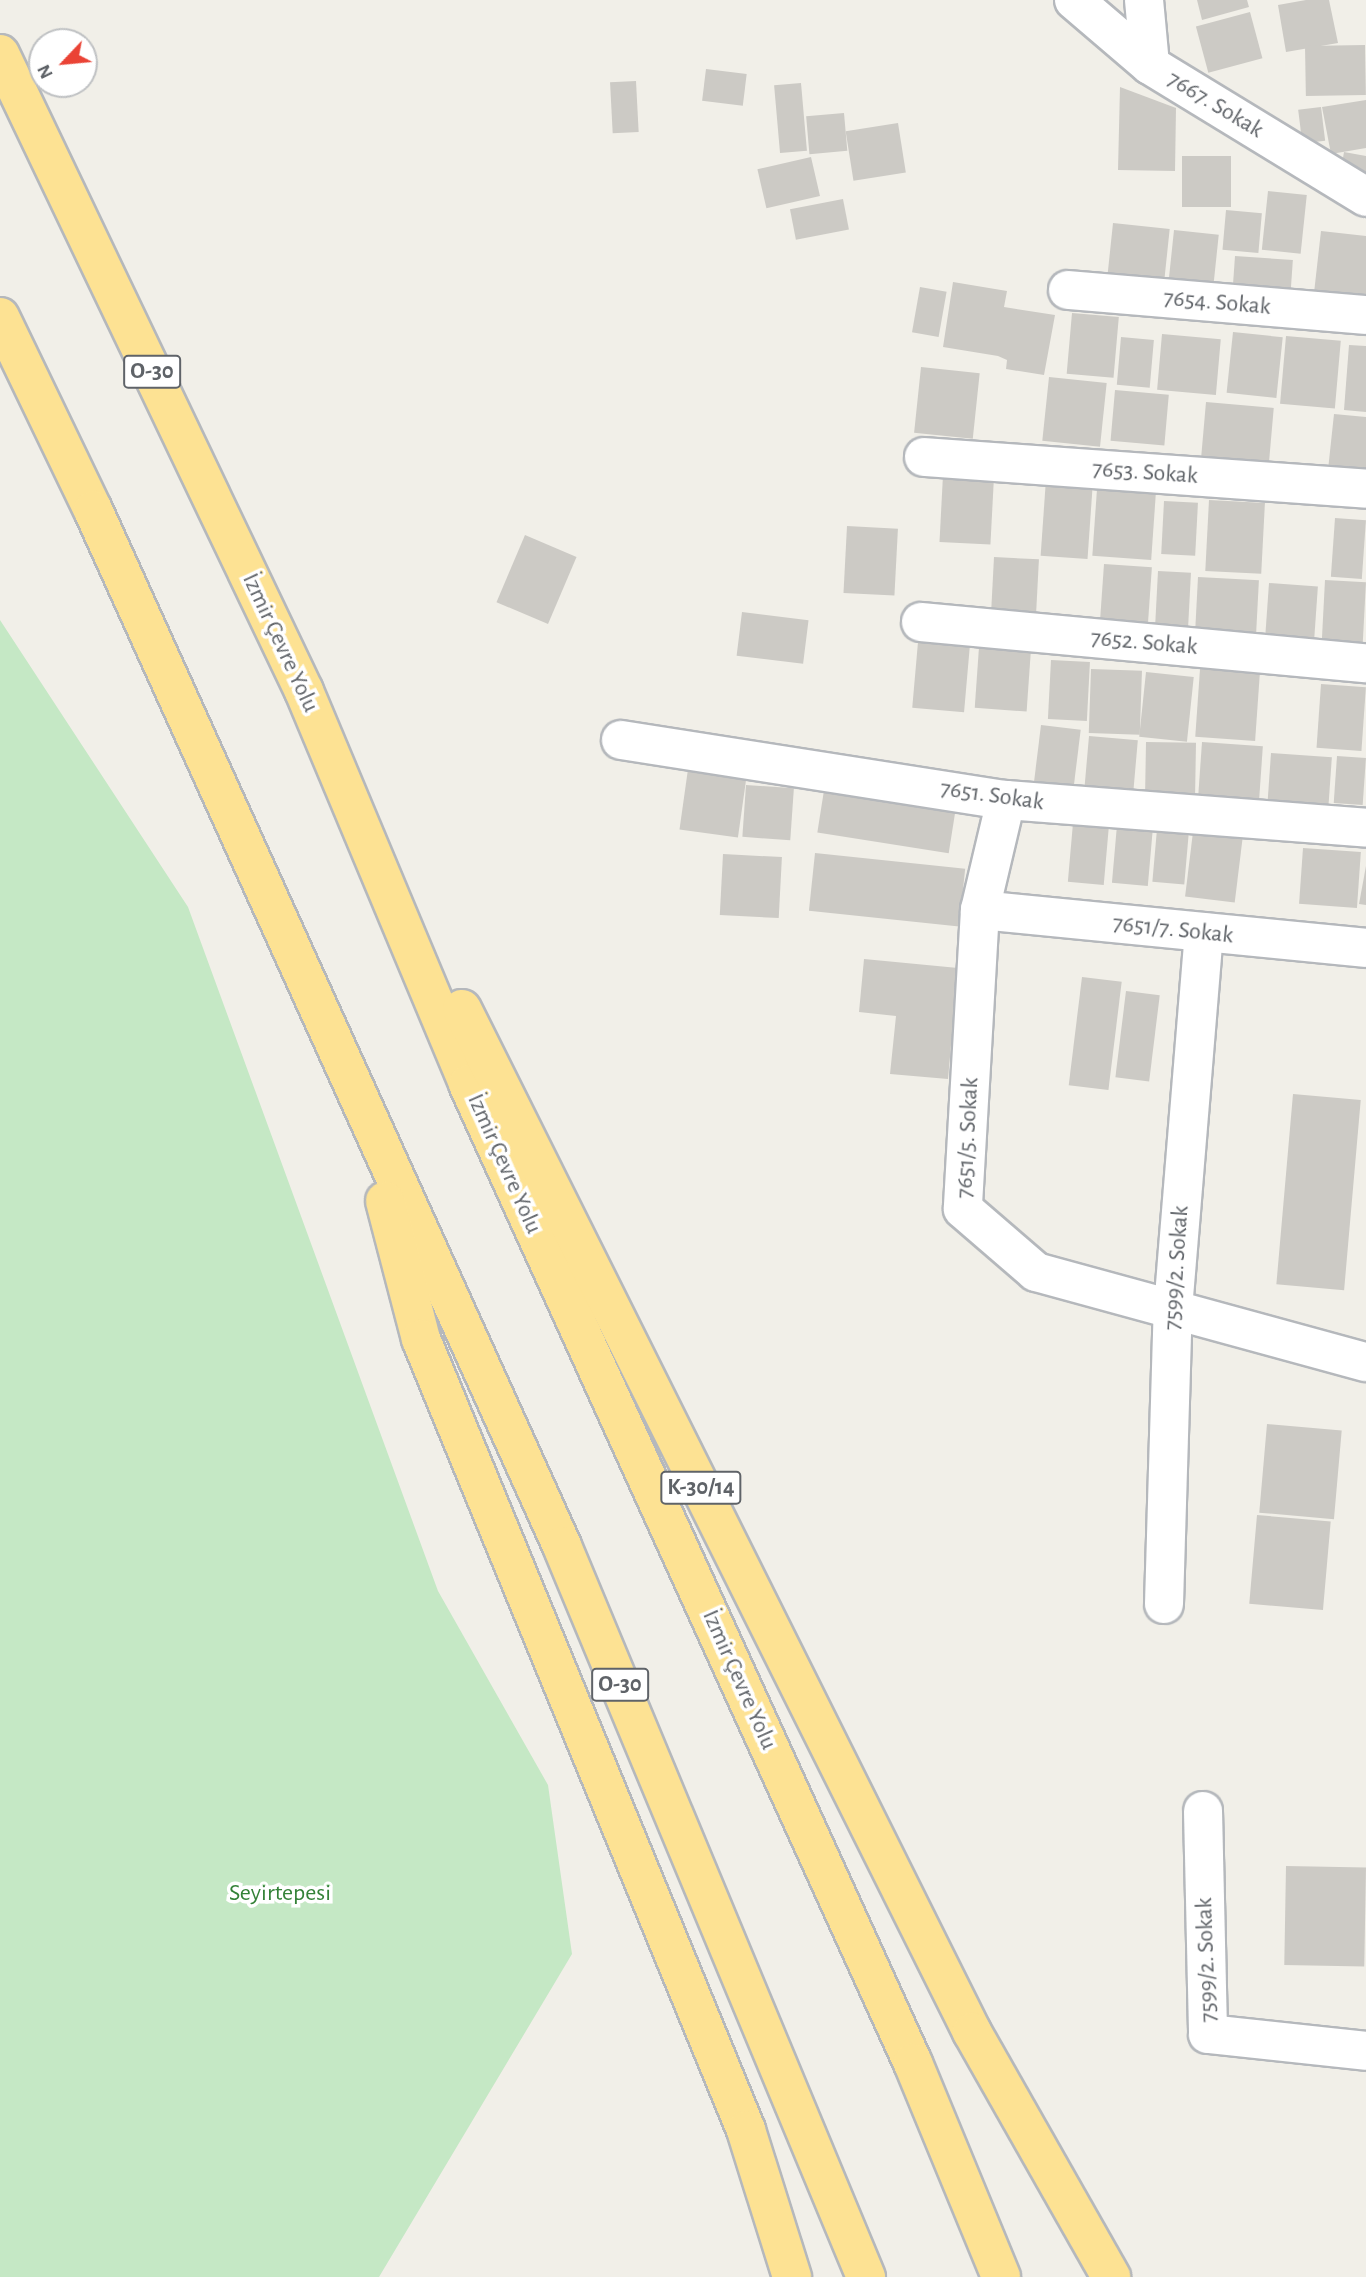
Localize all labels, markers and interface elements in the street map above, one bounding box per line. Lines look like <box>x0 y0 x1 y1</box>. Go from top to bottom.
north arrow <box>28 28 98 98</box>
text: N <box>34 61 57 82</box>
street label: 7667. Sokak <box>1162 65 1268 145</box>
street label: 7654. Sokak <box>1162 284 1272 322</box>
road number: O-30 <box>122 352 182 392</box>
street label: 7653. Sokak <box>1091 455 1199 491</box>
street label: İzmir Çevre Yolu <box>235 569 325 717</box>
street label: 7652. Sokak <box>1090 624 1198 662</box>
street label: 7651. Sokak <box>938 774 1046 818</box>
street label: 7651/7. Sokak <box>1111 909 1235 951</box>
street label: 7651/5. Sokak <box>950 1077 986 1199</box>
street label: İzmir Çevre Yolu <box>460 1090 548 1238</box>
street label: 7599/2. Sokak <box>1158 1205 1196 1331</box>
road number: K-30/14 <box>659 1469 743 1508</box>
street label: İzmir Çevre Yolu <box>695 1606 783 1754</box>
road number: O-30 <box>590 1666 650 1704</box>
park label: Seyirtepesi <box>229 1880 331 1908</box>
street label: 7599/2. Sokak <box>1190 1897 1224 2023</box>

